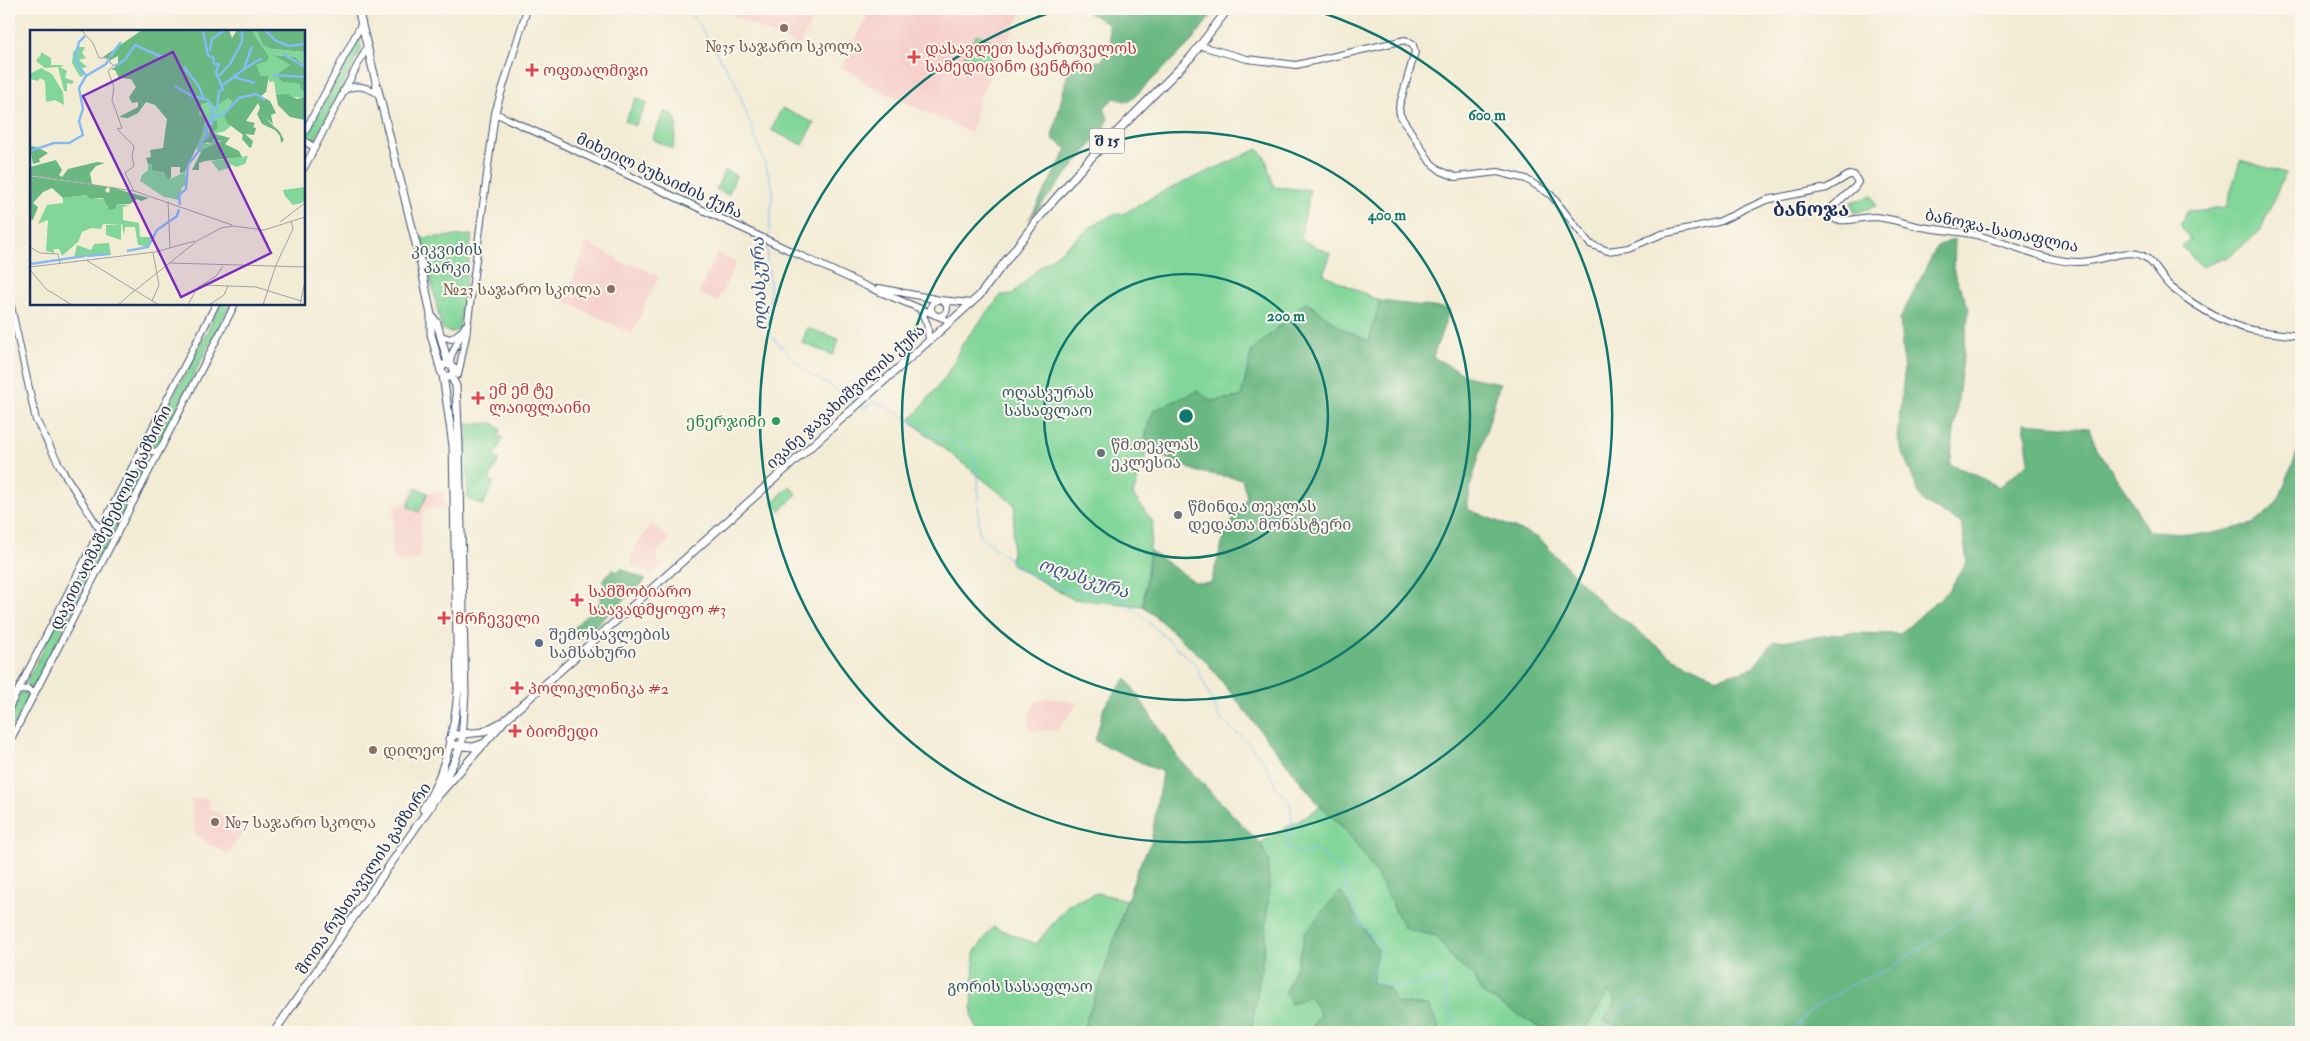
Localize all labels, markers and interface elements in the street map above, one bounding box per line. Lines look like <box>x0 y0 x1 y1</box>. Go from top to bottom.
marker: №35 საჯარო სკოლა <box>778 22 790 34</box>
inset map <box>30 30 305 305</box>
place label: №35 საჯარო სკოლა <box>706 37 862 57</box>
place label: დასავლეთ საქართველოს სამედიცინო ცენტრი <box>925 39 1137 77</box>
marker: დასავლეთ საქართველოს სამედიცინო ცენტრი <box>907 50 921 64</box>
place label: ოფთალმიჯი <box>543 61 648 81</box>
marker: ოფთალმიჯი <box>525 63 539 77</box>
text: 600 m <box>1468 106 1506 125</box>
road number: შ 15 <box>1090 128 1124 154</box>
street label: მიხეილ ბუხაიძის ქუჩა <box>573 129 746 223</box>
district label: ბანოჯა <box>1773 198 1849 222</box>
street label: ბანოჯა-სათაფლია <box>1923 205 2080 257</box>
text: 400 m <box>1367 206 1406 225</box>
water label: ოღასკურა <box>746 236 773 331</box>
park label: კიკვიძის პარკი <box>411 240 483 278</box>
place label: №23 საჯარო სკოლა <box>443 280 601 300</box>
marker: №23 საჯარო სკოლა <box>605 283 617 295</box>
text: 200 m <box>1267 307 1305 326</box>
street label: ივანე ჯავახიშვილის ქუჩა <box>762 320 929 473</box>
place label: ემ ემ ტე ლაიფლაინი <box>489 380 591 418</box>
park label: ოღასკურას სასაფლაო <box>1002 383 1094 421</box>
marker: ემ ემ ტე ლაიფლაინი <box>471 391 485 405</box>
street label: დავით აღმაშენებლის გამზირი <box>45 402 176 633</box>
centre of rings <box>1177 407 1195 425</box>
place label: ენერჯიმი <box>686 412 766 432</box>
marker: ენერჯიმი <box>770 415 782 427</box>
place label: წმ.თეკლას ეკლესია <box>1111 435 1199 473</box>
marker: წმ.თეკლას ეკლესია <box>1095 447 1107 459</box>
place label: წმინდა თეკლას დედათა მონასტერი <box>1188 497 1351 535</box>
marker: წმინდა თეკლას დედათა მონასტერი <box>1172 509 1184 521</box>
water label: ოღასკურა <box>1036 553 1132 604</box>
place label: სამშობიარო საავადმყოფო #3 <box>588 582 726 620</box>
marker: სამშობიარო საავადმყოფო #3 <box>570 593 584 607</box>
place label: მრჩეველი <box>455 609 540 629</box>
marker: მრჩეველი <box>437 611 451 625</box>
place label: შემოსავლების სამსახური <box>549 625 670 663</box>
marker: შემოსავლების სამსახური <box>533 637 545 649</box>
place label: პოლიკლინიკა #2 <box>528 679 669 699</box>
marker: პოლიკლინიკა #2 <box>510 681 524 695</box>
place label: ბიომედი <box>526 722 598 742</box>
marker: ბიომედი <box>508 724 522 738</box>
place label: დილეო <box>383 741 445 761</box>
marker: დილეო <box>367 744 379 756</box>
street label: შოთა რუსთაველის გამზირი <box>292 779 436 978</box>
place label: №7 საჯარო სკოლა <box>225 813 376 833</box>
marker: №7 საჯარო სკოლა <box>209 816 221 828</box>
park label: გორის სასაფლაო <box>947 977 1093 997</box>

